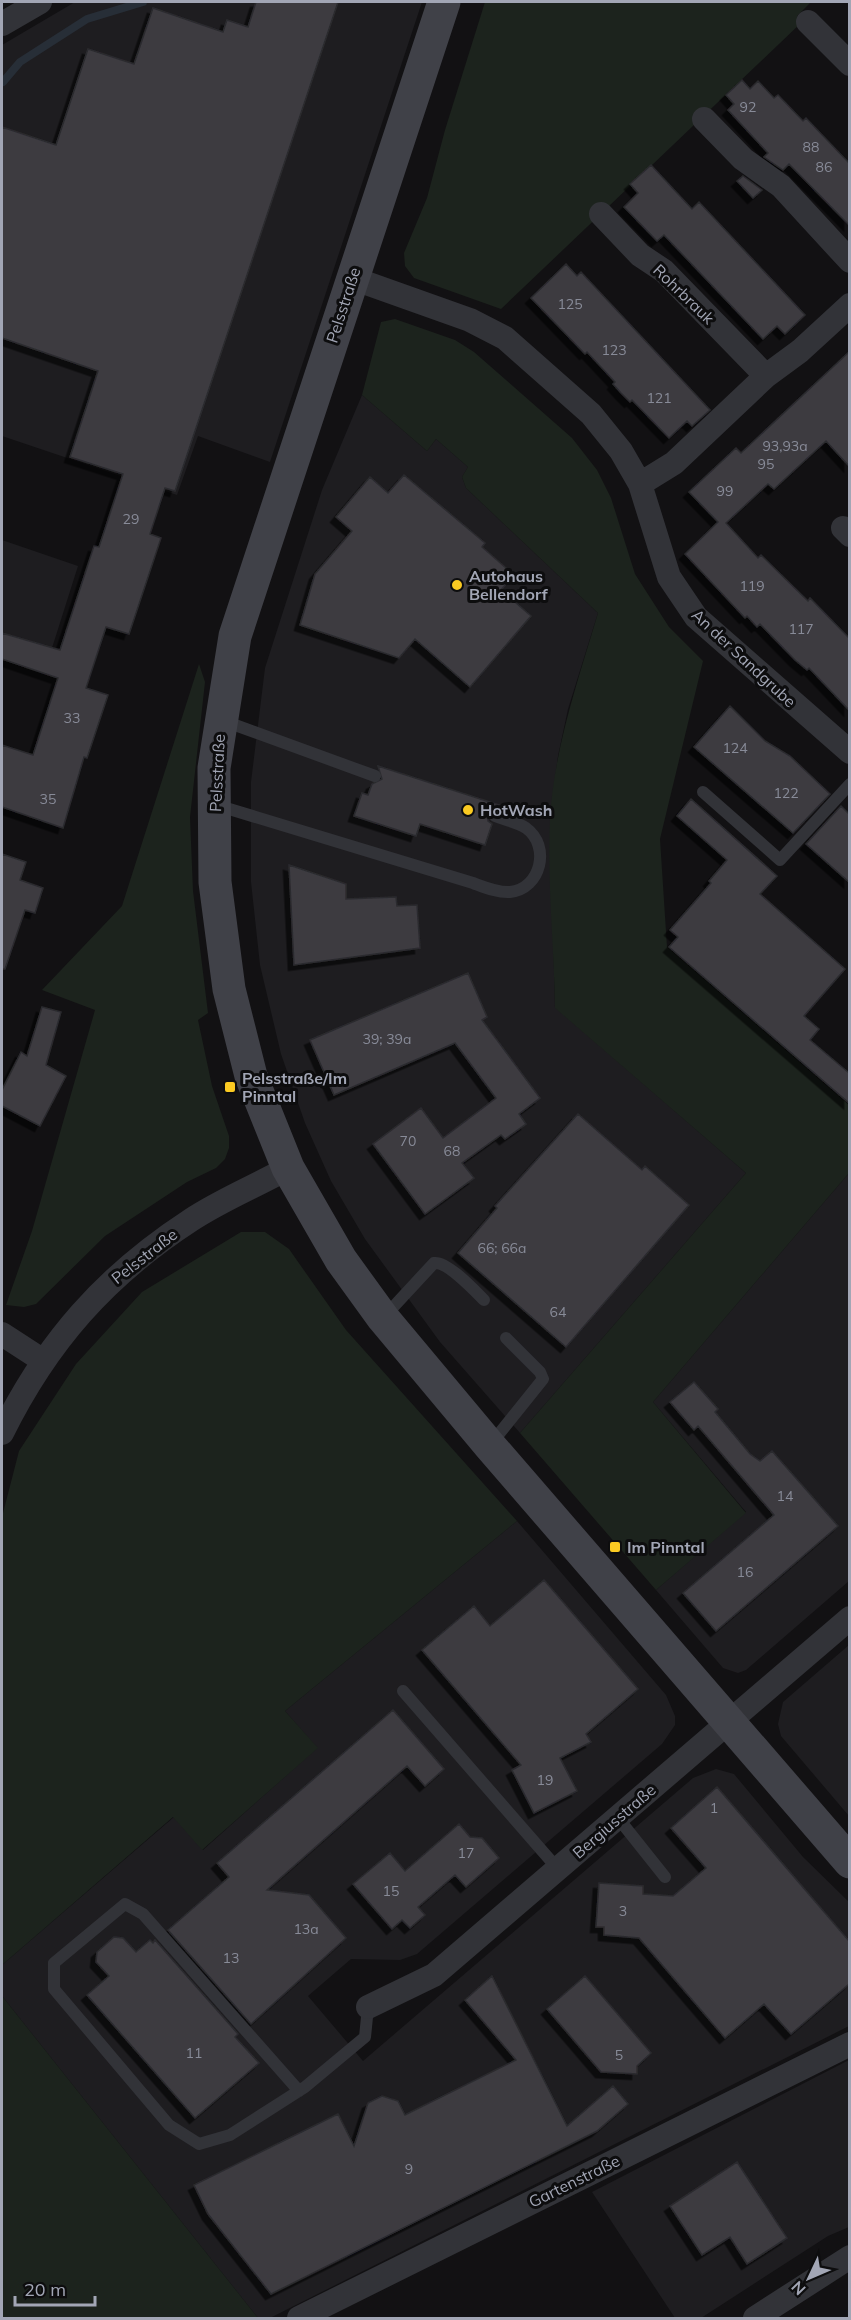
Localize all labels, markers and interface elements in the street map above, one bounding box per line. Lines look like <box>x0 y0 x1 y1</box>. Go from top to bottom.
house number: 92 <box>740 98 756 116</box>
house number: 88 <box>803 138 819 156</box>
house number: 86 <box>816 158 832 176</box>
street label: Rohrbrauk <box>649 260 719 329</box>
street label: Pelsstraße <box>321 265 365 345</box>
house number: 125 <box>557 295 583 313</box>
house number: 123 <box>601 341 627 359</box>
house number: 121 <box>646 389 672 407</box>
house number: 93,93a <box>762 437 808 455</box>
house number: 95 <box>758 455 774 473</box>
house number: 99 <box>717 482 733 500</box>
house number: 29 <box>123 510 139 528</box>
place label: Autohaus Bellendorf <box>469 566 549 604</box>
house number: 119 <box>739 577 765 595</box>
marker: Autohaus Bellendorf <box>450 578 464 592</box>
street label: An der Sandgrube <box>688 605 800 711</box>
house number: 117 <box>788 620 814 638</box>
house number: 33 <box>64 709 80 727</box>
street label: Pelsstraße <box>205 733 229 813</box>
house number: 124 <box>722 739 748 757</box>
house number: 122 <box>773 784 799 802</box>
house number: 35 <box>40 790 56 808</box>
place label: HotWash <box>480 800 552 820</box>
marker: HotWash <box>461 803 475 817</box>
house number: 39; 39a <box>363 1030 411 1048</box>
place label: Pelsstraße/Im Pinntal <box>242 1068 347 1106</box>
marker: Pelsstraße/Im Pinntal <box>223 1080 237 1094</box>
house number: 70 <box>400 1132 416 1150</box>
house number: 68 <box>444 1142 460 1160</box>
street label: Pelsstraße <box>107 1224 181 1288</box>
house number: 66; 66a <box>478 1239 526 1257</box>
house number: 64 <box>550 1303 567 1321</box>
house number: 14 <box>777 1487 794 1505</box>
place label: Im Pinntal <box>627 1537 705 1557</box>
marker: Im Pinntal <box>608 1540 622 1554</box>
house number: 16 <box>737 1563 753 1581</box>
house number: 19 <box>537 1771 553 1789</box>
street label: Bergiusstraße <box>568 1779 660 1863</box>
house number: 1 <box>710 1799 718 1817</box>
house number: 17 <box>458 1844 474 1862</box>
house number: 15 <box>383 1882 399 1900</box>
house number: 3 <box>619 1902 627 1920</box>
house number: 13a <box>293 1920 319 1938</box>
house number: 13 <box>223 1949 239 1967</box>
house number: 11 <box>186 2044 202 2062</box>
house number: 5 <box>615 2046 623 2064</box>
street label: Gartenstraße <box>525 2150 623 2212</box>
house number: 9 <box>405 2160 413 2178</box>
north arrow <box>779 2248 839 2308</box>
scale bar <box>15 2269 94 2307</box>
text: N <box>787 2277 810 2300</box>
text: 20 m <box>24 2278 66 2301</box>

